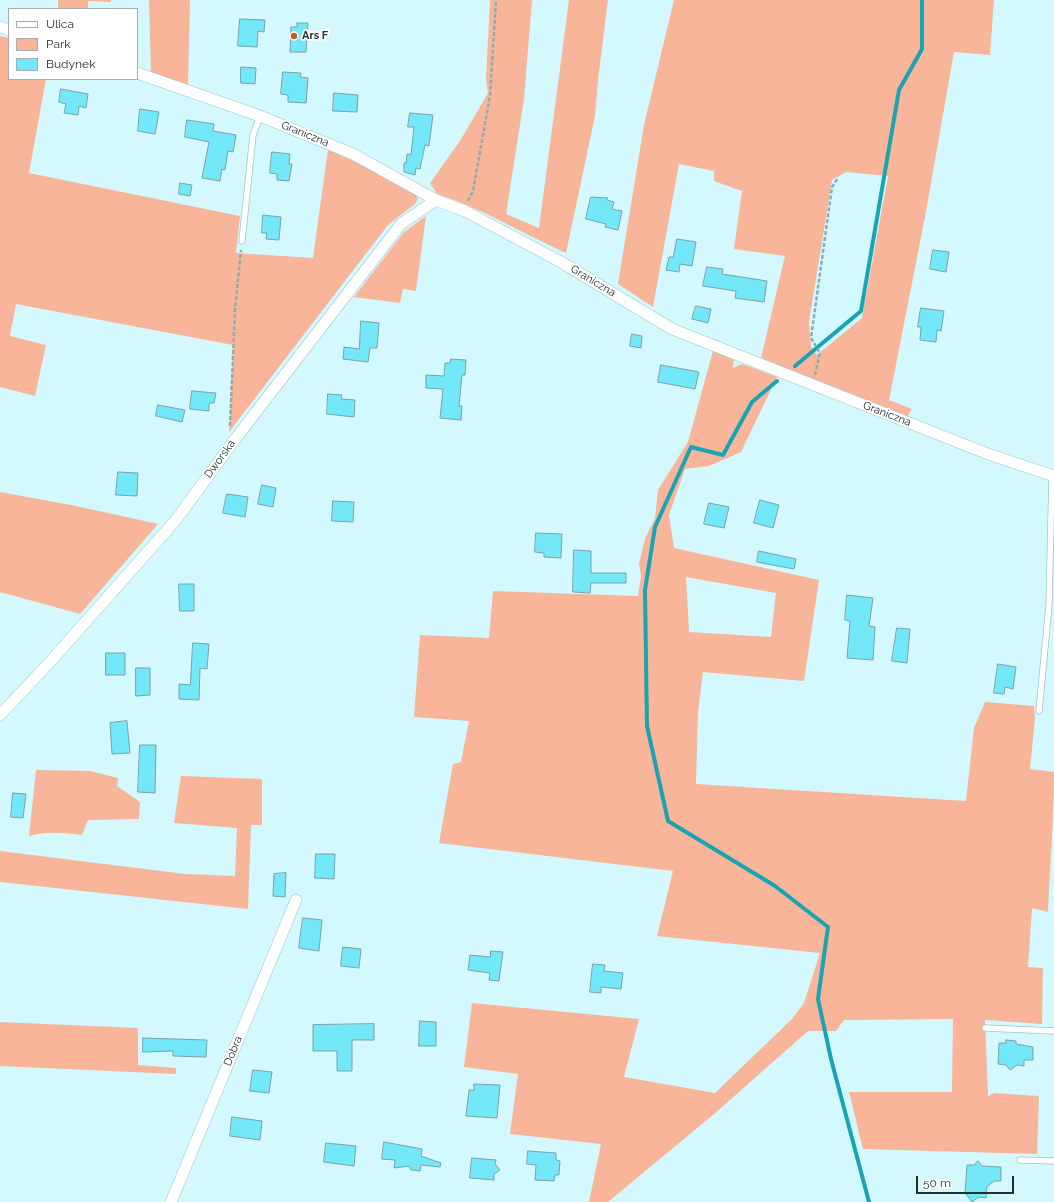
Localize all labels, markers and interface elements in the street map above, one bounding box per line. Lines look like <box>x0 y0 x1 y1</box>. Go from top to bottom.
legend <box>8 8 138 80</box>
text: Ulica <box>46 17 74 31</box>
place label: Ars F <box>302 29 328 43</box>
marker: Ars F <box>289 31 299 41</box>
text: Park <box>46 37 71 51</box>
text: Budynek <box>46 57 96 71</box>
street label: Graniczna <box>279 118 331 150</box>
street label: Graniczna <box>568 262 618 300</box>
street label: Graniczna <box>861 399 913 429</box>
street label: Dworska <box>202 437 238 481</box>
street label: Dobra <box>221 1034 245 1068</box>
scale bar <box>918 1168 1016 1194</box>
text: 50 m <box>923 1176 951 1190</box>

